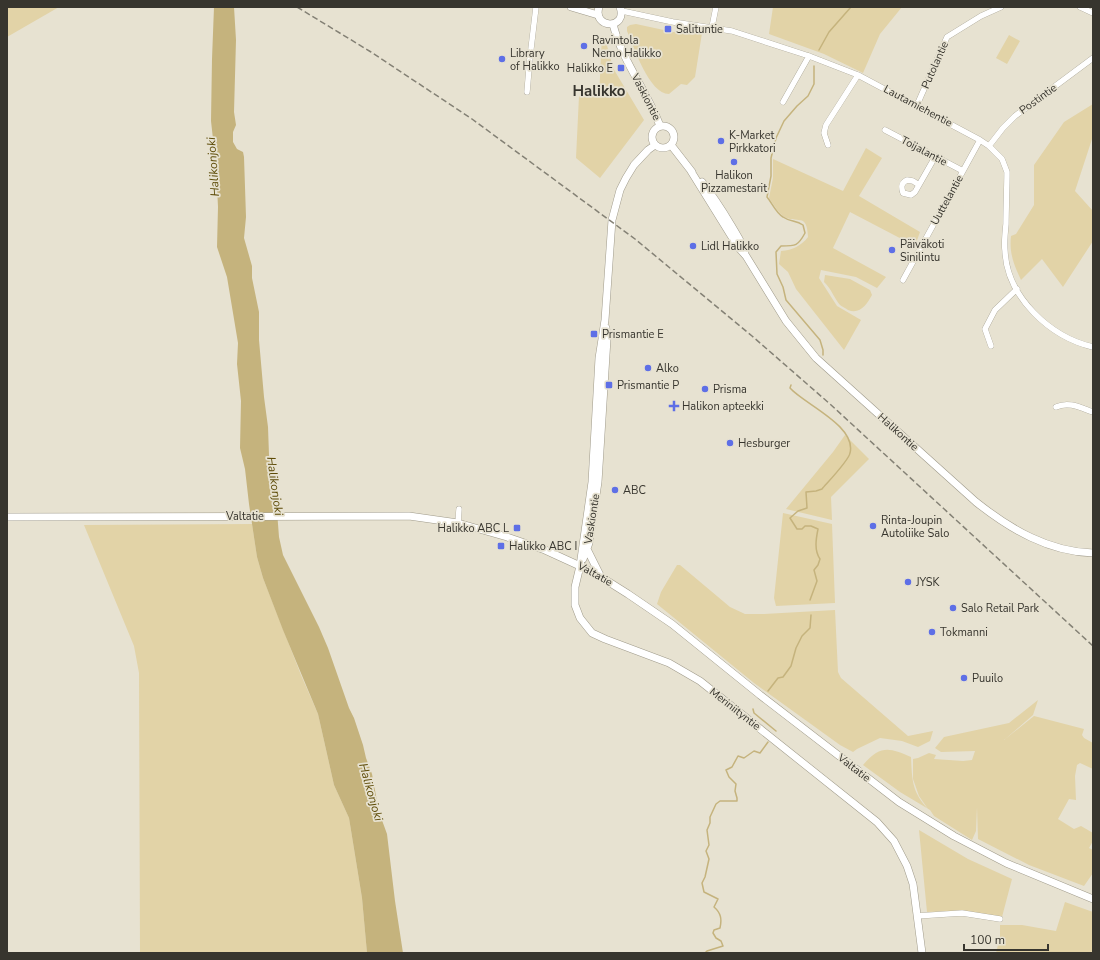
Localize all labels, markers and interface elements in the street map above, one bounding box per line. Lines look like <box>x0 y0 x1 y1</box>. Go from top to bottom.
place label: Salituntie <box>676 22 723 37</box>
marker: Salituntie <box>663 24 673 34</box>
place label: Ravintola Nemo Halikko <box>592 33 661 61</box>
street label: Putolantie <box>918 39 952 91</box>
marker: Ravintola Nemo Halikko <box>579 41 589 51</box>
place label: Library of Halikko <box>510 46 560 74</box>
marker: Library of Halikko <box>497 54 507 64</box>
place label: Halikko E <box>567 61 613 76</box>
marker: Halikko E <box>616 63 626 73</box>
street label: Vaskiontie <box>627 70 664 123</box>
street label: Postintie <box>1016 80 1060 118</box>
district label: Halikko <box>573 81 626 101</box>
street label: Lautamiehentie <box>881 82 955 131</box>
place label: K-Market Pirkkatori <box>729 128 776 156</box>
street label: Toijalantie <box>898 133 950 170</box>
marker: K-Market Pirkkatori <box>716 136 726 146</box>
water label: Halikonjoki <box>203 137 223 197</box>
marker: Halikon Pizzamestarit <box>729 157 739 167</box>
place label: Halikon Pizzamestarit <box>701 168 767 196</box>
street label: Uuttelantie <box>927 172 967 228</box>
place label: Päiväkoti Sinilintu <box>900 237 944 265</box>
place label: Lidl Halikko <box>701 239 759 254</box>
marker: Lidl Halikko <box>688 241 698 251</box>
marker: Päiväkoti Sinilintu <box>887 245 897 255</box>
place label: Prismantie E <box>602 327 664 342</box>
marker: Prismantie E <box>589 329 599 339</box>
place label: Alko <box>656 361 679 376</box>
marker: Alko <box>643 363 653 373</box>
place label: Prismantie P <box>617 378 679 393</box>
marker: Prismantie P <box>604 380 614 390</box>
place label: Prisma <box>713 382 747 397</box>
marker: Prisma <box>700 384 710 394</box>
place label: Halikon apteekki <box>682 399 764 414</box>
marker: Halikon apteekki <box>669 401 679 411</box>
street label: Halikontie <box>874 410 922 454</box>
place label: Hesburger <box>738 436 790 451</box>
marker: Hesburger <box>725 438 735 448</box>
water label: Halikonjoki <box>263 455 287 517</box>
place label: ABC <box>623 483 646 498</box>
marker: ABC <box>610 485 620 495</box>
street label: Vaskiontie <box>580 493 603 546</box>
street label: Valtatie <box>225 509 264 524</box>
place label: Rinta-Joupin Autoliike Salo <box>881 513 949 541</box>
place label: Halikko ABC L <box>438 521 509 536</box>
marker: Rinta-Joupin Autoliike Salo <box>868 521 878 531</box>
marker: Halikko ABC L <box>512 523 522 533</box>
place label: Halikko ABC I <box>509 539 577 554</box>
marker: Halikko ABC I <box>496 541 506 551</box>
street label: Valtatie <box>574 558 615 590</box>
place label: JYSK <box>915 575 941 590</box>
marker: JYSK <box>903 577 913 587</box>
place label: Salo Retail Park <box>961 601 1040 616</box>
marker: Salo Retail Park <box>948 603 958 613</box>
place label: Tokmanni <box>940 625 988 640</box>
marker: Tokmanni <box>927 627 937 637</box>
place label: Puuilo <box>972 671 1003 686</box>
marker: Puuilo <box>959 673 969 683</box>
street label: Meriniityntie <box>706 684 764 734</box>
street label: Valtatie <box>834 750 874 786</box>
water label: Halikonjoki <box>355 761 387 823</box>
scale bar <box>964 926 1048 952</box>
text: 100 m <box>970 932 1005 948</box>

